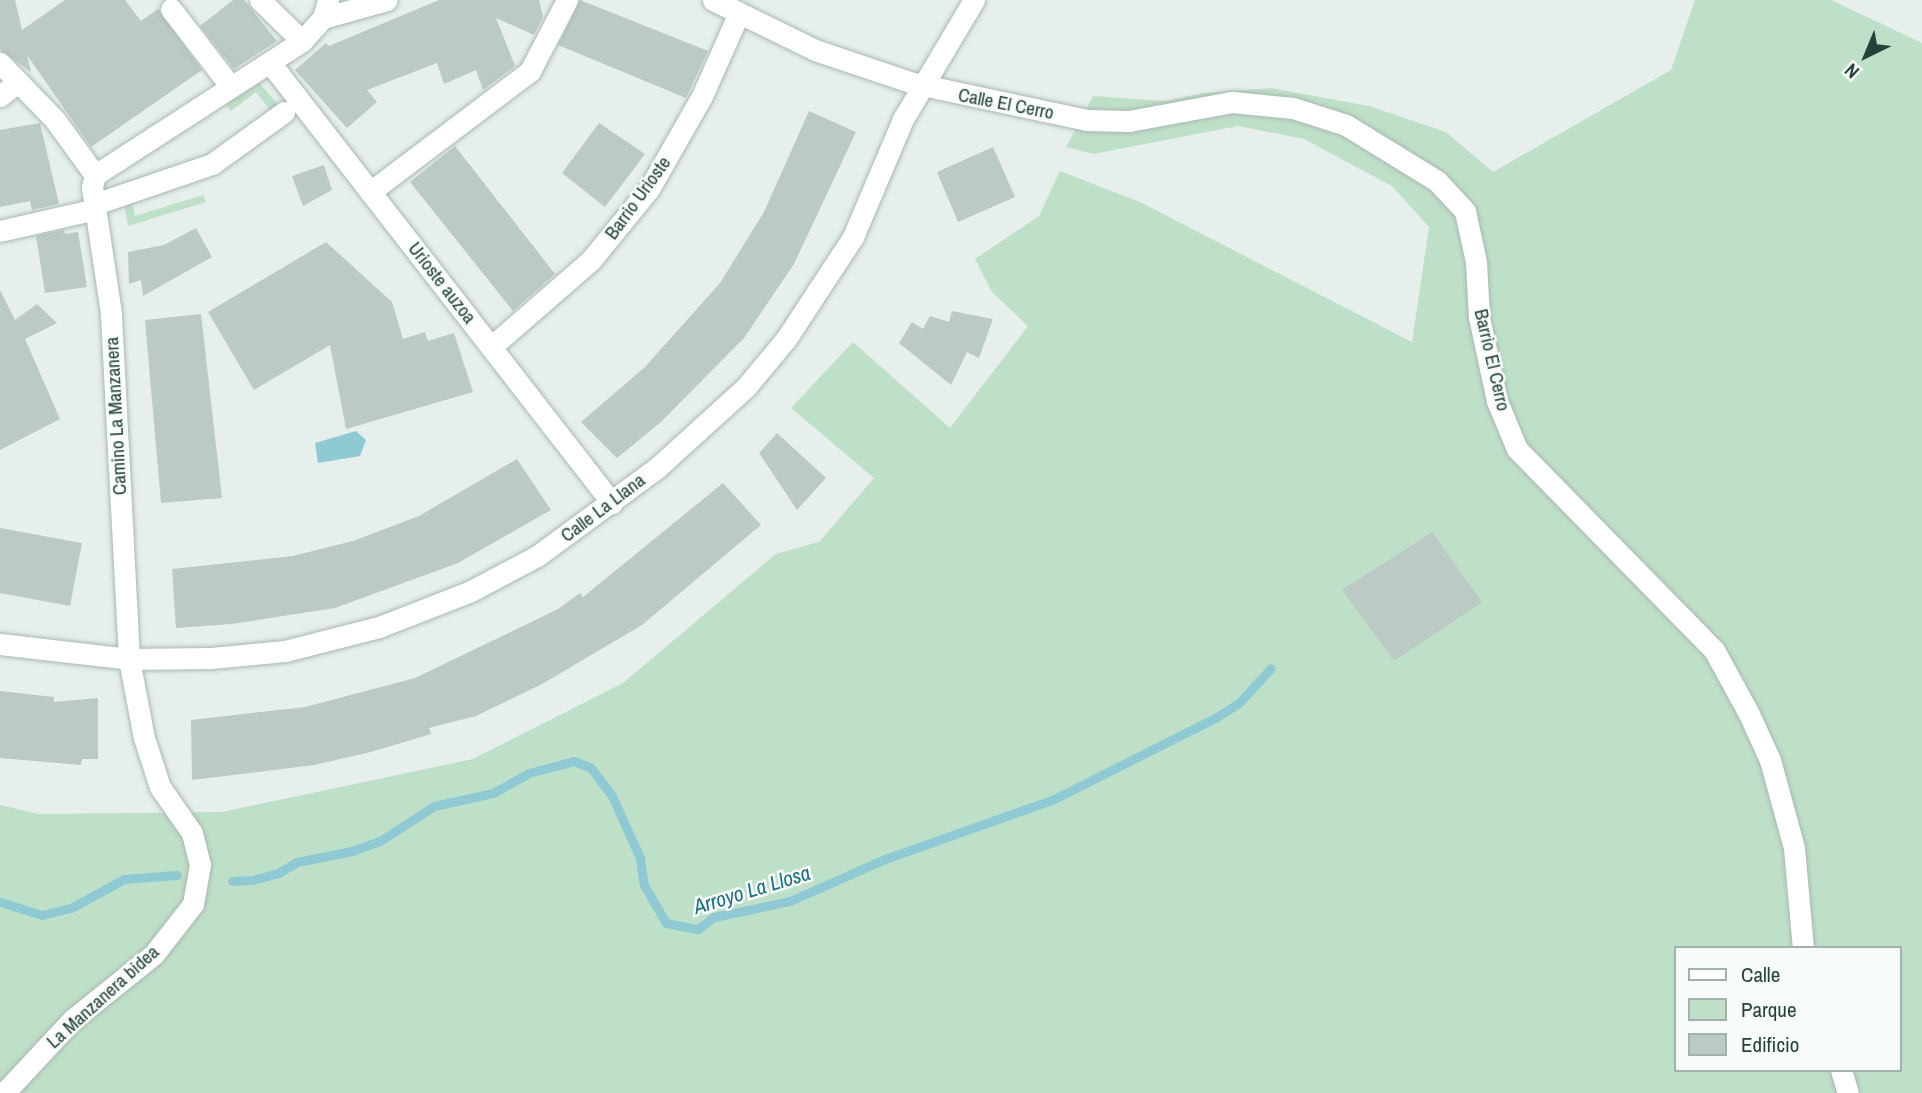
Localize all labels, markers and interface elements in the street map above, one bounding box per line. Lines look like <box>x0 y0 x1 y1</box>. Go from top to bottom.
north arrow <box>1831 21 1901 91</box>
text: N <box>1839 58 1865 85</box>
street label: Calle El Cerro <box>956 84 1056 124</box>
street label: Barrio Urioste <box>600 152 676 244</box>
street label: Urioste auzoa <box>403 238 481 328</box>
street label: Barrio El Cerro <box>1469 307 1515 413</box>
street label: Camino La Manzanera <box>100 336 132 496</box>
street label: Calle La Llana <box>556 469 650 547</box>
water label: Arroyo La Llosa <box>691 860 813 920</box>
street label: La Manzanera bidea <box>42 941 164 1053</box>
legend <box>1674 946 1901 1072</box>
text: Calle <box>1741 960 1780 989</box>
text: Parque <box>1741 995 1797 1024</box>
text: Edificio <box>1741 1030 1799 1059</box>

